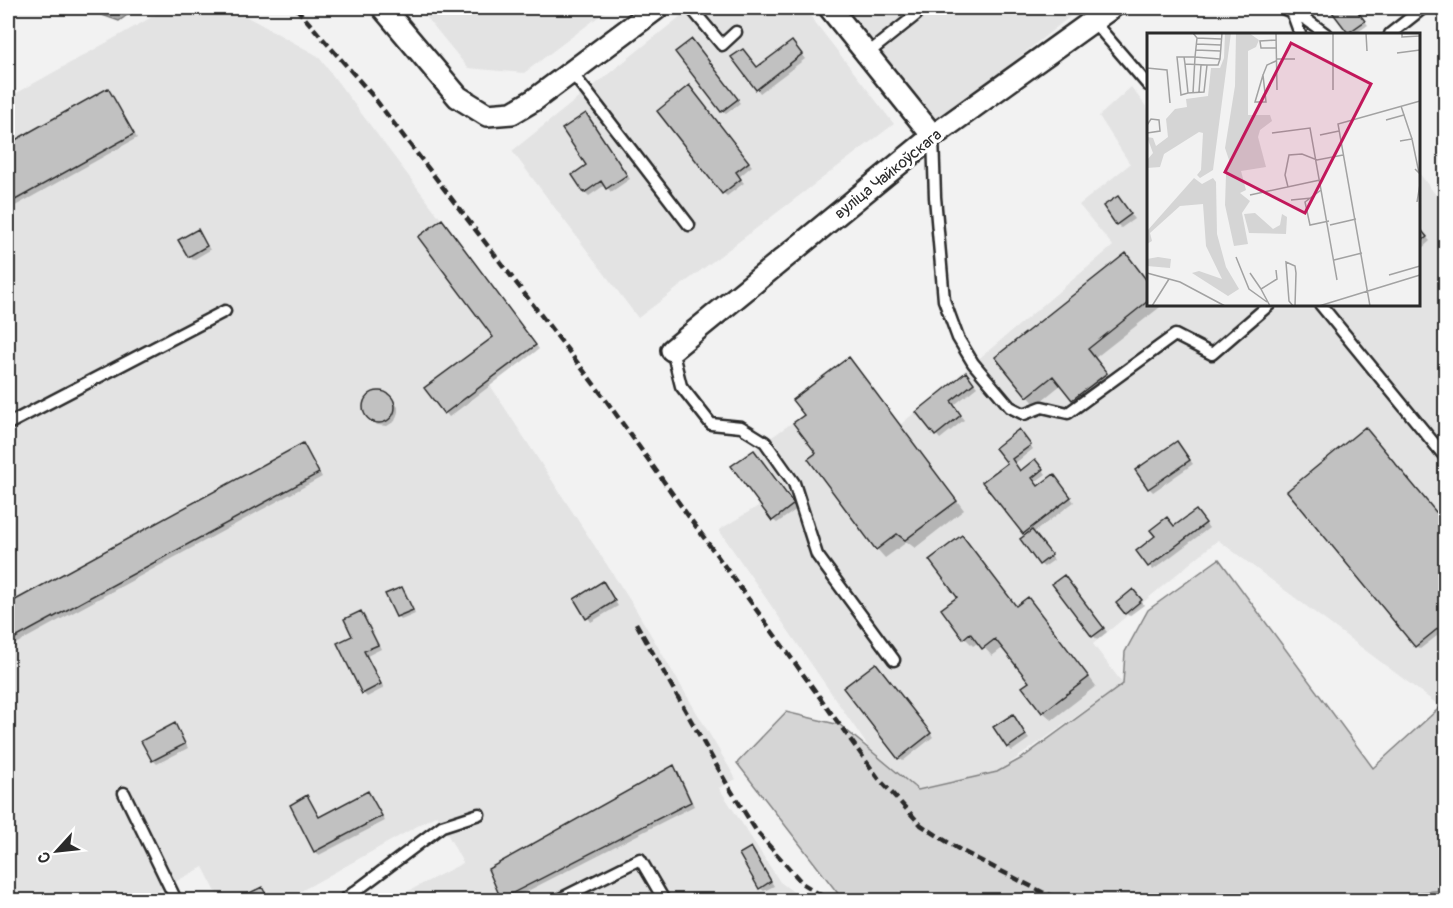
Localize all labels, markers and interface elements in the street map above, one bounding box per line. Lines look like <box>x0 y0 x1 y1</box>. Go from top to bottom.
inset map <box>1147 33 1420 306</box>
street label: вуліца Чайкоўскага <box>830 125 946 223</box>
north arrow <box>27 821 87 881</box>
text: С <box>33 848 56 866</box>

